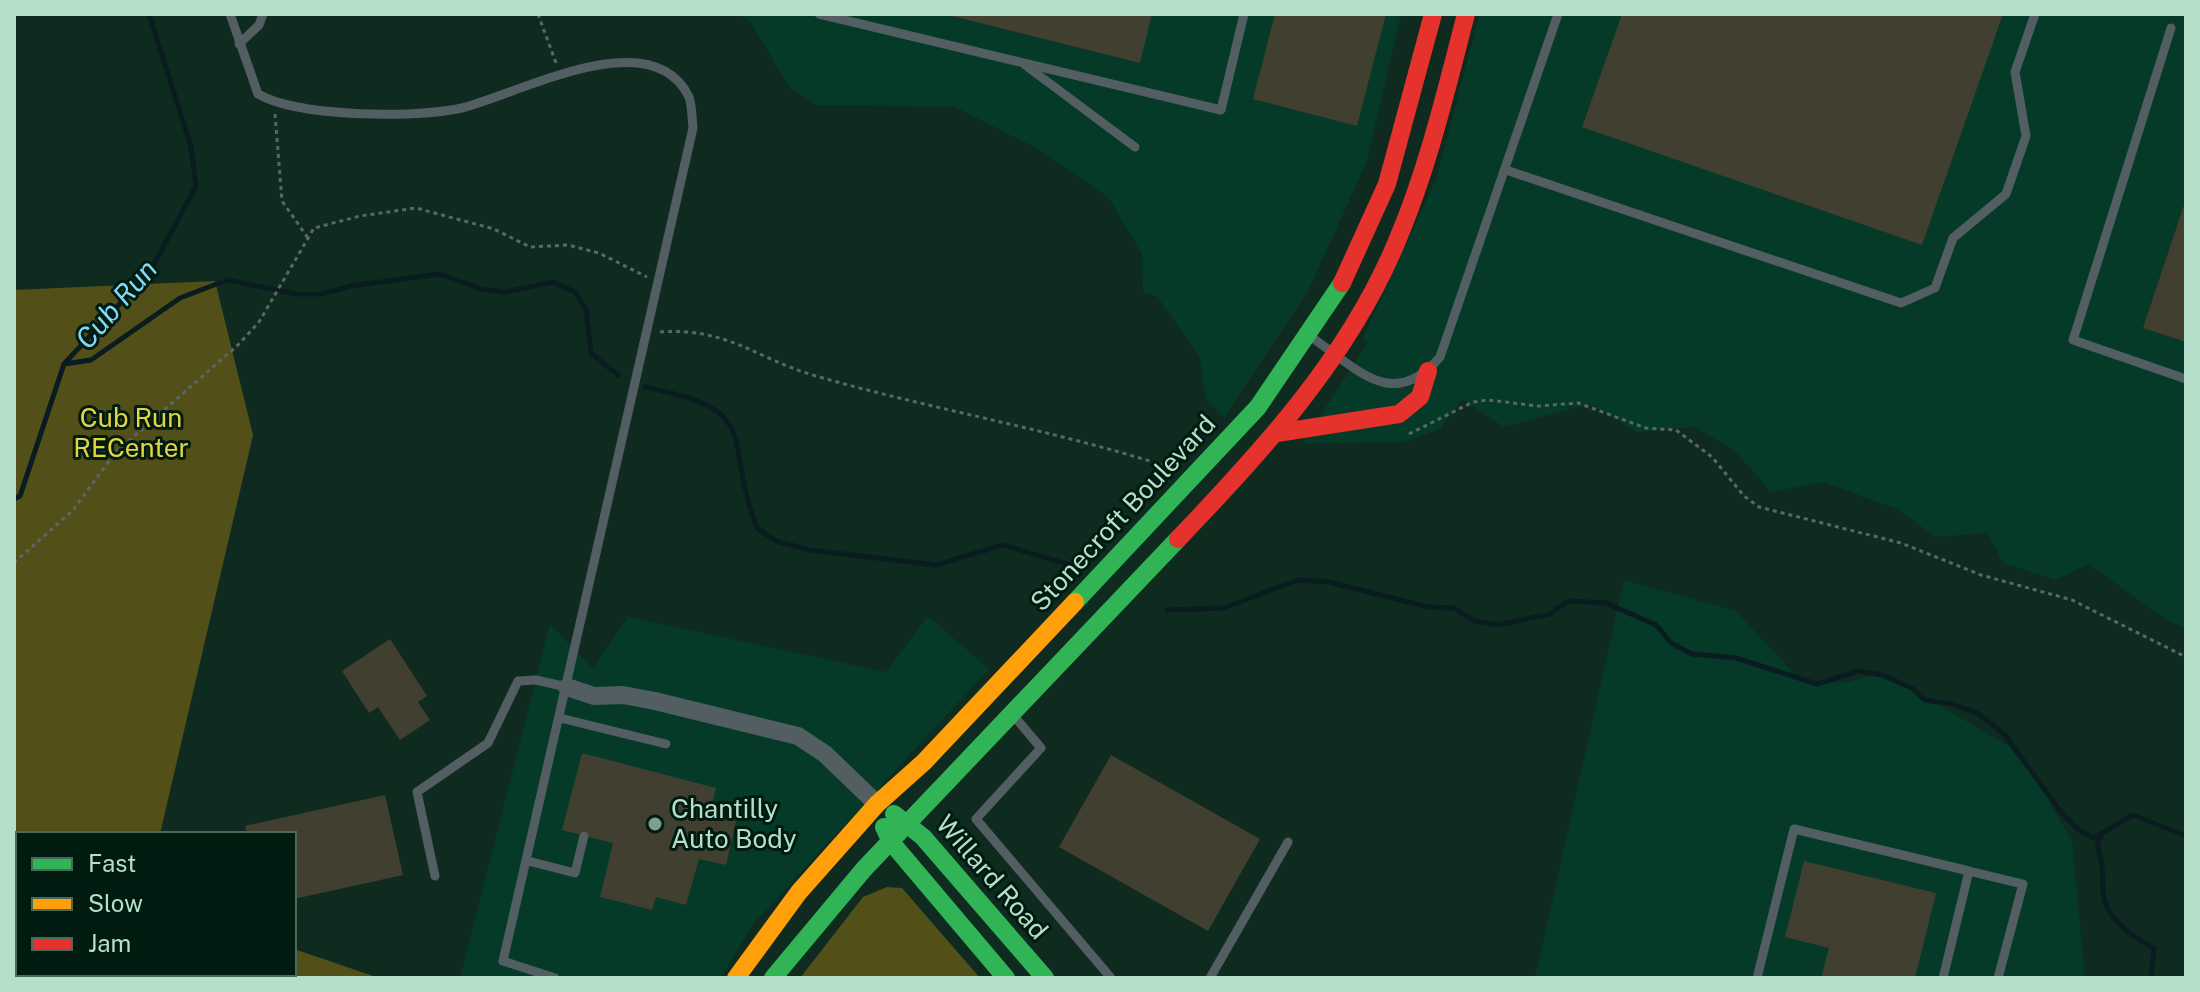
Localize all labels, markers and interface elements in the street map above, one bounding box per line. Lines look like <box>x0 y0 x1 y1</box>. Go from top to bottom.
water label: Cub Run <box>68 252 163 355</box>
park label: Cub Run RECenter <box>73 402 189 463</box>
street label: Stonecroft Boulevard <box>1024 408 1222 617</box>
place label: Chantilly Auto Body <box>671 793 797 854</box>
street label: Willard Road <box>930 808 1055 945</box>
marker: Chantilly Auto Body <box>646 815 664 833</box>
legend <box>16 832 296 976</box>
text: Fast <box>88 849 136 877</box>
text: Slow <box>88 889 143 917</box>
text: Jam <box>88 929 131 957</box>

